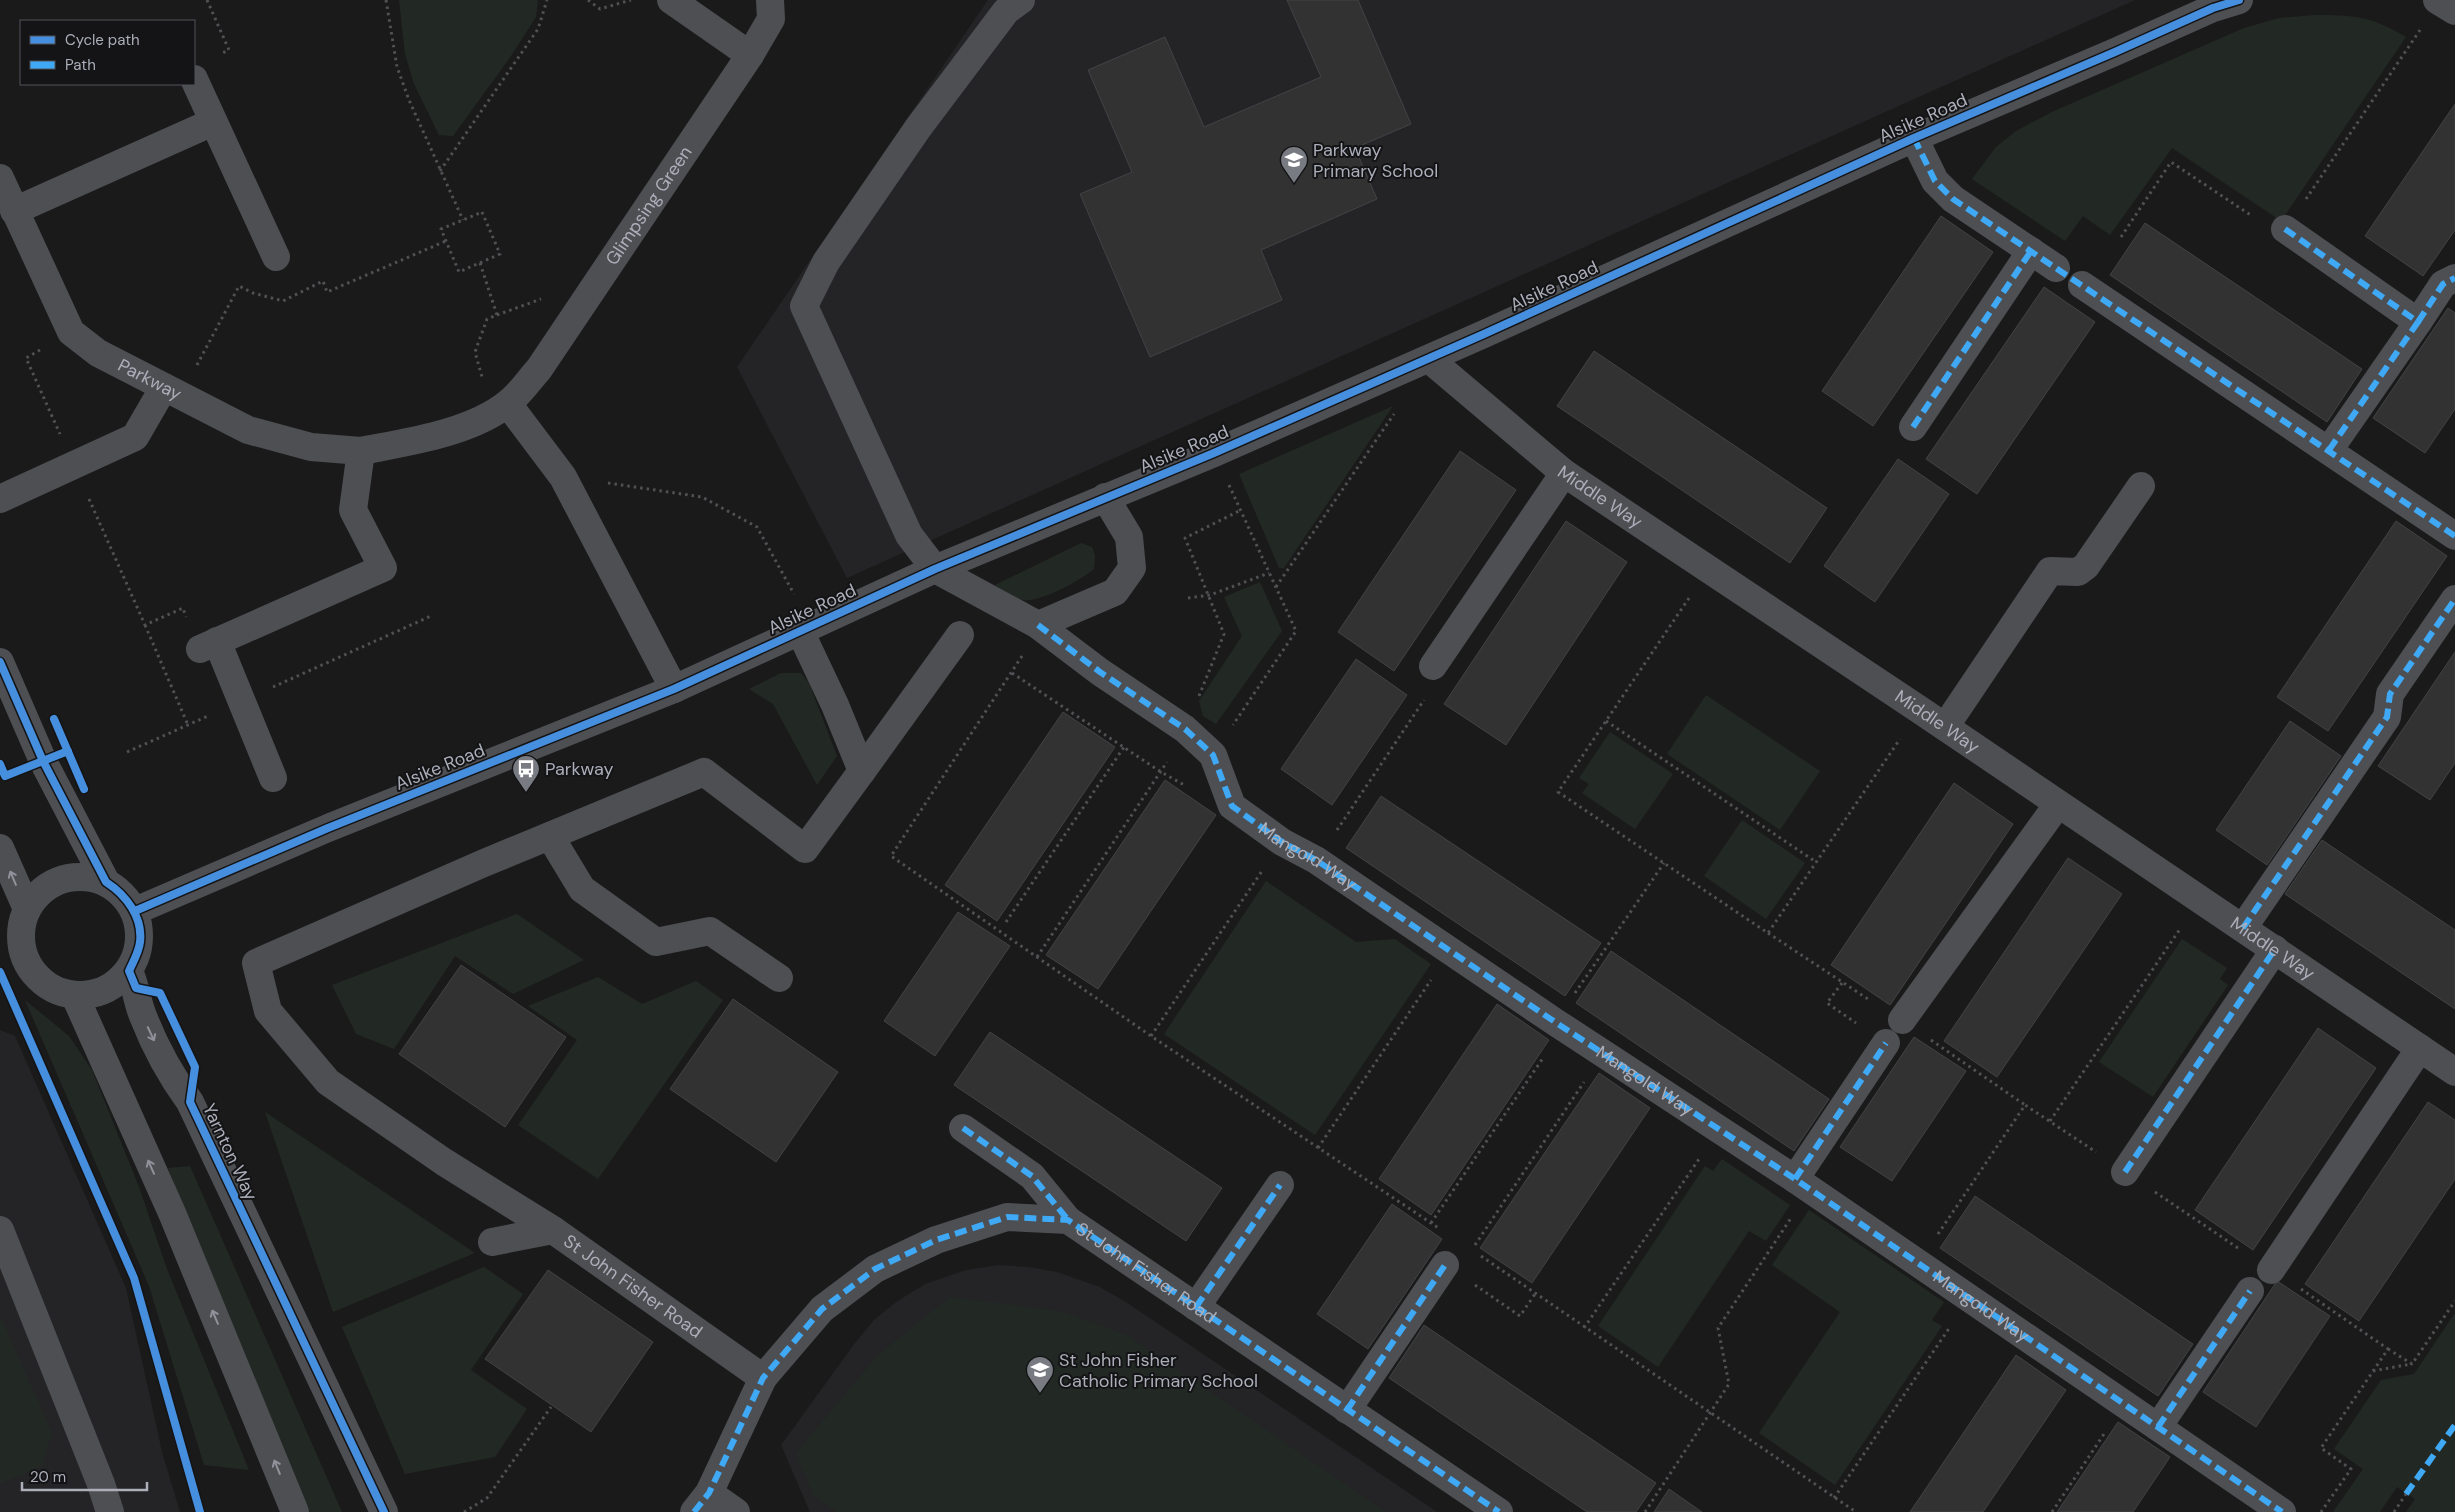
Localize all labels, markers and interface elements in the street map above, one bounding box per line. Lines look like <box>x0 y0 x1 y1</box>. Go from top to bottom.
legend <box>20 20 195 85</box>
text: Cycle path <box>65 30 140 50</box>
text: Path <box>65 55 96 75</box>
street label: Alsike Road <box>1875 88 1971 148</box>
place label: Parkway Primary School <box>1313 138 1438 183</box>
street label: Glimpsing Green <box>600 141 697 270</box>
school or university icon: Parkway Primary School <box>1279 145 1309 184</box>
street label: Alsike Road <box>1506 255 1602 317</box>
street label: Parkway <box>114 353 186 406</box>
street label: Alsike Road <box>1136 419 1232 479</box>
street label: Middle Way <box>1553 460 1647 534</box>
street label: Alsike Road <box>764 578 860 640</box>
street label: Middle Way <box>1890 685 1984 759</box>
street label: Alsike Road <box>392 738 488 796</box>
bus stop icon: Parkway <box>511 754 541 793</box>
place label: Parkway <box>545 757 614 781</box>
street label: Mangold Way <box>1254 817 1362 896</box>
one-way arrow <box>8 871 18 886</box>
street label: Middle Way <box>2226 911 2319 986</box>
one-way arrow <box>147 1026 157 1041</box>
street label: Mangold Way <box>1592 1040 1698 1121</box>
street label: Yarnton Way <box>197 1100 263 1204</box>
one-way arrow <box>146 1160 156 1175</box>
street label: St John Fisher Road <box>1071 1217 1221 1329</box>
street label: St John Fisher Road <box>559 1229 707 1344</box>
street label: Mangold Way <box>1928 1265 2034 1348</box>
one-way arrow <box>210 1309 219 1325</box>
place label: St John Fisher Catholic Primary School <box>1059 1348 1258 1393</box>
school or university icon: St John Fisher Catholic Primary School <box>1025 1355 1055 1394</box>
scale bar <box>22 1460 148 1492</box>
one-way arrow <box>272 1460 281 1475</box>
text: 20 m <box>30 1467 66 1487</box>

